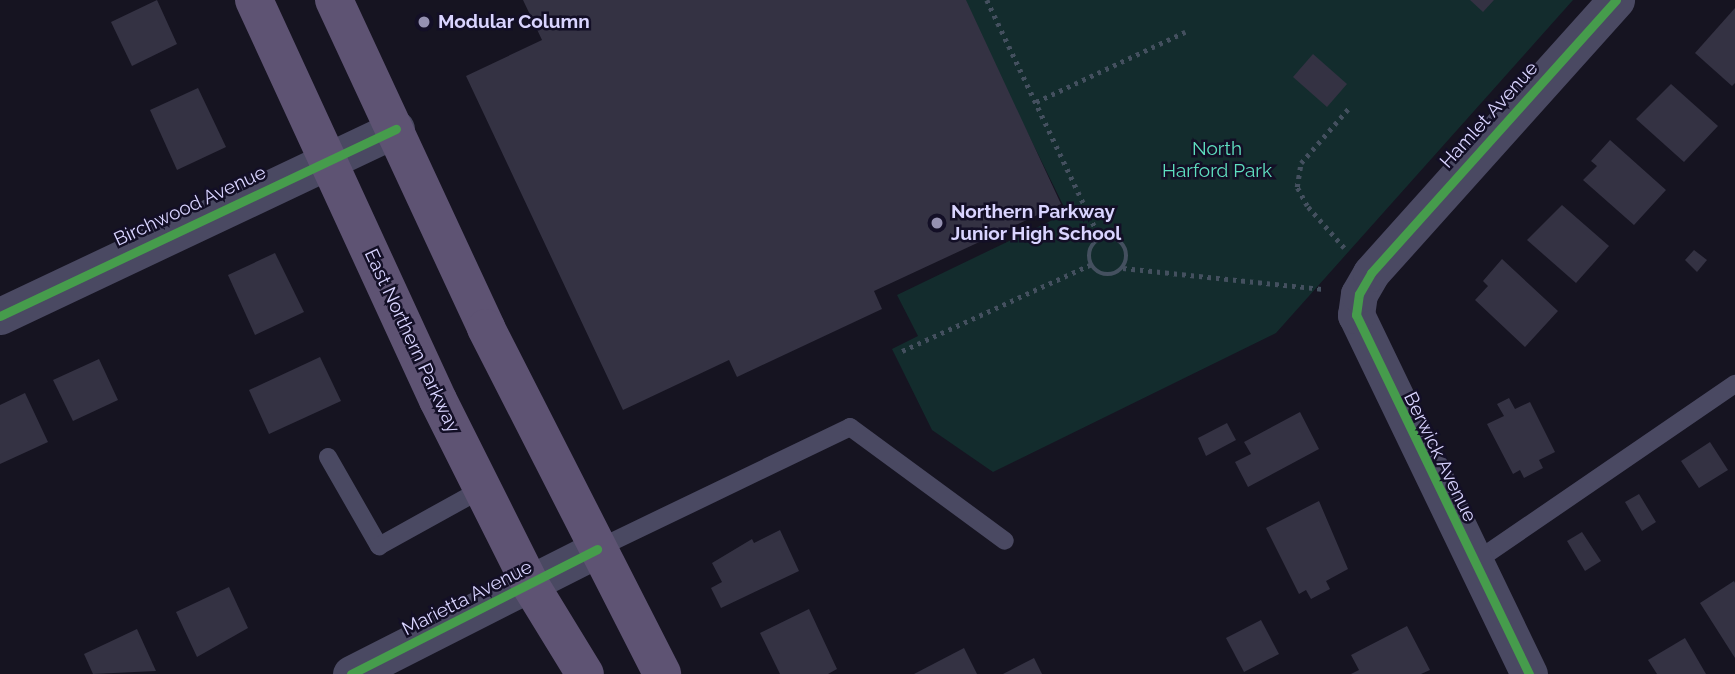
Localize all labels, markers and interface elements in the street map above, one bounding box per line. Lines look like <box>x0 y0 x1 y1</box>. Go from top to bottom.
place label: Modular Column <box>438 11 590 33</box>
marker: Modular Column <box>416 14 432 30</box>
street label: Hamlet Avenue <box>1435 57 1543 173</box>
park label: North Harford Park <box>1162 138 1272 182</box>
street label: Birchwood Avenue <box>110 161 270 251</box>
place label: Northern Parkway Junior High School <box>951 201 1122 245</box>
marker: Northern Parkway Junior High School <box>929 215 945 231</box>
street label: East Northern Parkway <box>359 245 465 437</box>
street label: Berwick Avenue <box>1399 388 1481 526</box>
street label: Marietta Avenue <box>398 555 536 641</box>

